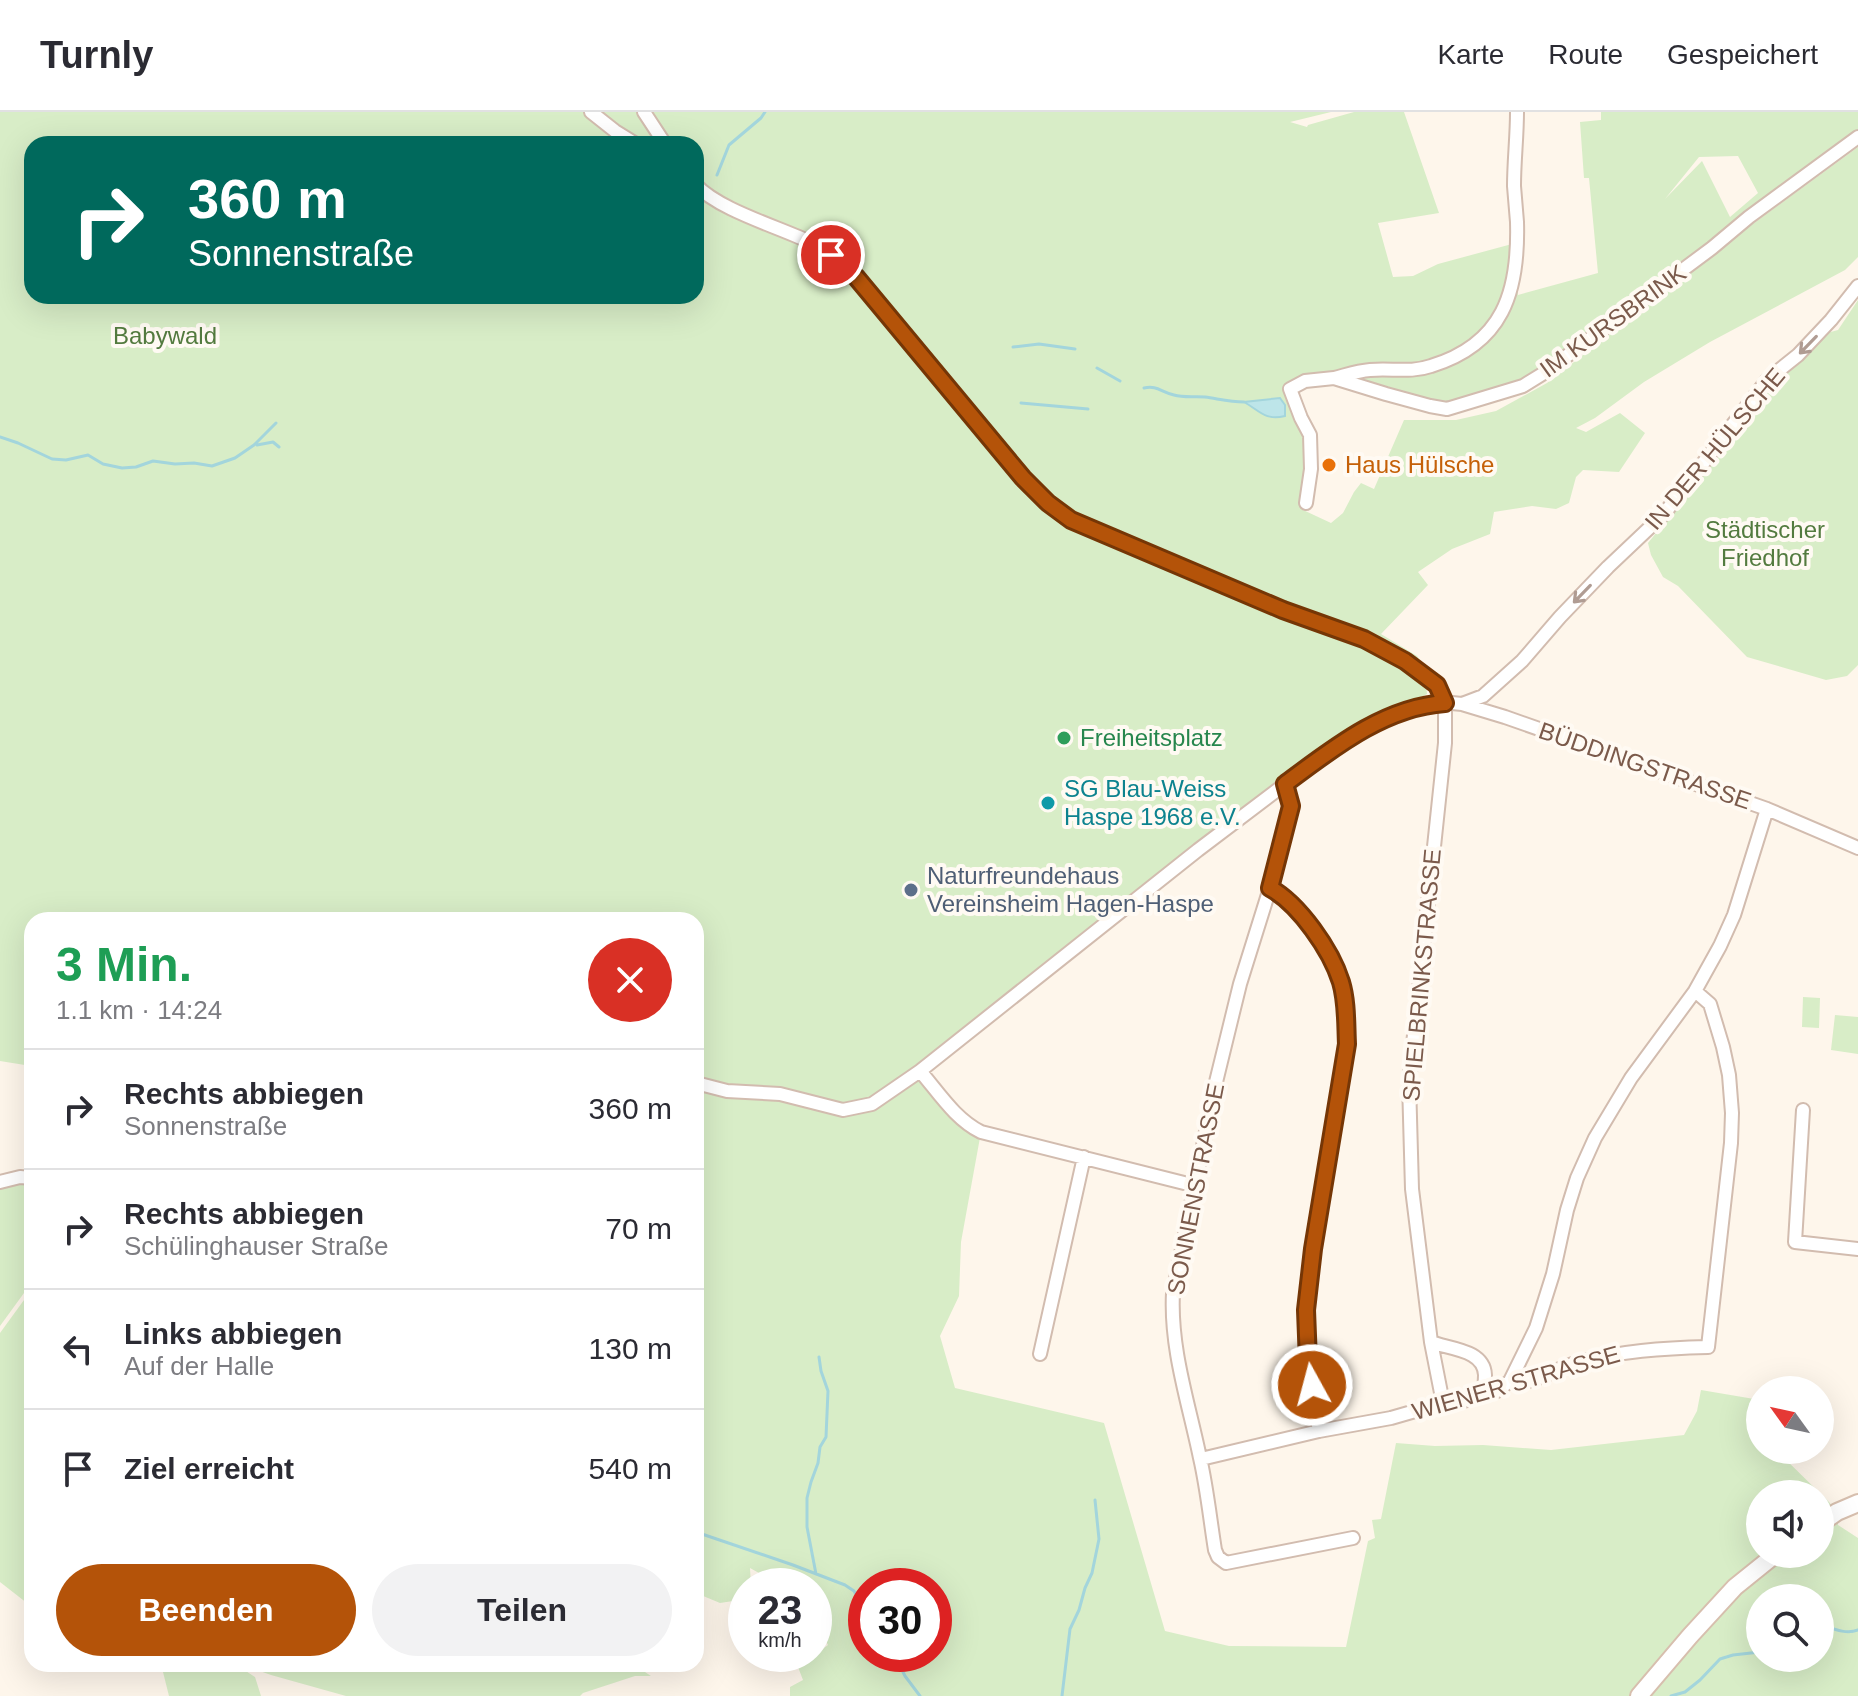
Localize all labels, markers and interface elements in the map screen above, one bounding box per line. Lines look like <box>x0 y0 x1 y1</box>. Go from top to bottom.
text: Turnly <box>40 34 153 76</box>
text: Karte <box>1437 39 1504 70</box>
text: Route <box>1548 39 1623 70</box>
text: Gespeichert <box>1667 39 1818 70</box>
text: 360 m <box>188 167 347 230</box>
icon: right <box>56 168 160 272</box>
pin <box>797 221 865 289</box>
text: Sonnenstraße <box>188 233 414 274</box>
icon: arrive <box>809 233 853 277</box>
street label: IM KURSBRINK <box>1535 259 1691 382</box>
park label: Babywald <box>113 322 217 349</box>
one-way arrow <box>1798 335 1817 355</box>
street label: IN DER HÜLSCHE <box>1639 362 1790 535</box>
place label: Haus Hülsche <box>1345 451 1494 478</box>
marker: Haus Hülsche <box>1320 456 1338 474</box>
park label: Städtischer Friedhof <box>1705 516 1825 571</box>
one-way arrow <box>1573 584 1592 603</box>
street label: BÜDDINGSTRASSE <box>1535 717 1755 815</box>
place label: Freiheitsplatz <box>1080 724 1223 751</box>
marker: Freiheitsplatz <box>1055 729 1073 747</box>
place label: SG Blau-Weiss Haspe 1968 e.V. <box>1064 775 1241 830</box>
marker: SG Blau-Weiss Haspe 1968 e.V. <box>1039 794 1057 812</box>
street label: SPIELBRINKSTRASSE <box>1397 848 1446 1102</box>
place label: Naturfreundehaus Vereinsheim Hagen-Haspe <box>927 862 1214 917</box>
marker: Naturfreundehaus Vereinsheim Hagen-Haspe <box>902 881 920 899</box>
text: 3 Min. <box>56 938 192 991</box>
button: close <box>588 938 672 1022</box>
text: 1.1 km · 14:24 <box>56 995 222 1025</box>
text: Rechts abbiegen <box>124 1077 364 1110</box>
street label: SONNENSTRASSE <box>1162 1081 1229 1297</box>
icon: right <box>56 1087 100 1131</box>
text: 360 m <box>589 1092 672 1125</box>
text: Sonnenstraße <box>124 1111 287 1141</box>
text: Rechts abbiegen <box>124 1197 364 1230</box>
icon: right <box>56 1207 100 1251</box>
text: 70 m <box>605 1212 672 1245</box>
text: Schülinghauser Straße <box>124 1231 388 1261</box>
text: Links abbiegen <box>124 1317 342 1350</box>
icon: left <box>56 1327 100 1371</box>
text: 130 m <box>589 1332 672 1365</box>
street label: WIENER STRASSE <box>1409 1340 1623 1425</box>
position arrow <box>1270 1343 1354 1427</box>
text: Auf der Halle <box>124 1351 274 1381</box>
north arrow <box>1746 1376 1834 1464</box>
map controls <box>1746 1376 1834 1672</box>
icon: arrive <box>56 1447 100 1491</box>
text: Ziel erreicht <box>124 1452 294 1485</box>
text: 540 m <box>589 1452 672 1485</box>
button: sound <box>1746 1480 1834 1568</box>
button: Beenden <box>56 1564 356 1656</box>
button: Teilen <box>372 1564 672 1656</box>
speed limit sign: 30 <box>848 1568 952 1672</box>
button: search <box>1746 1584 1834 1672</box>
text: 23 <box>758 1588 802 1632</box>
text: km/h <box>758 1629 802 1651</box>

